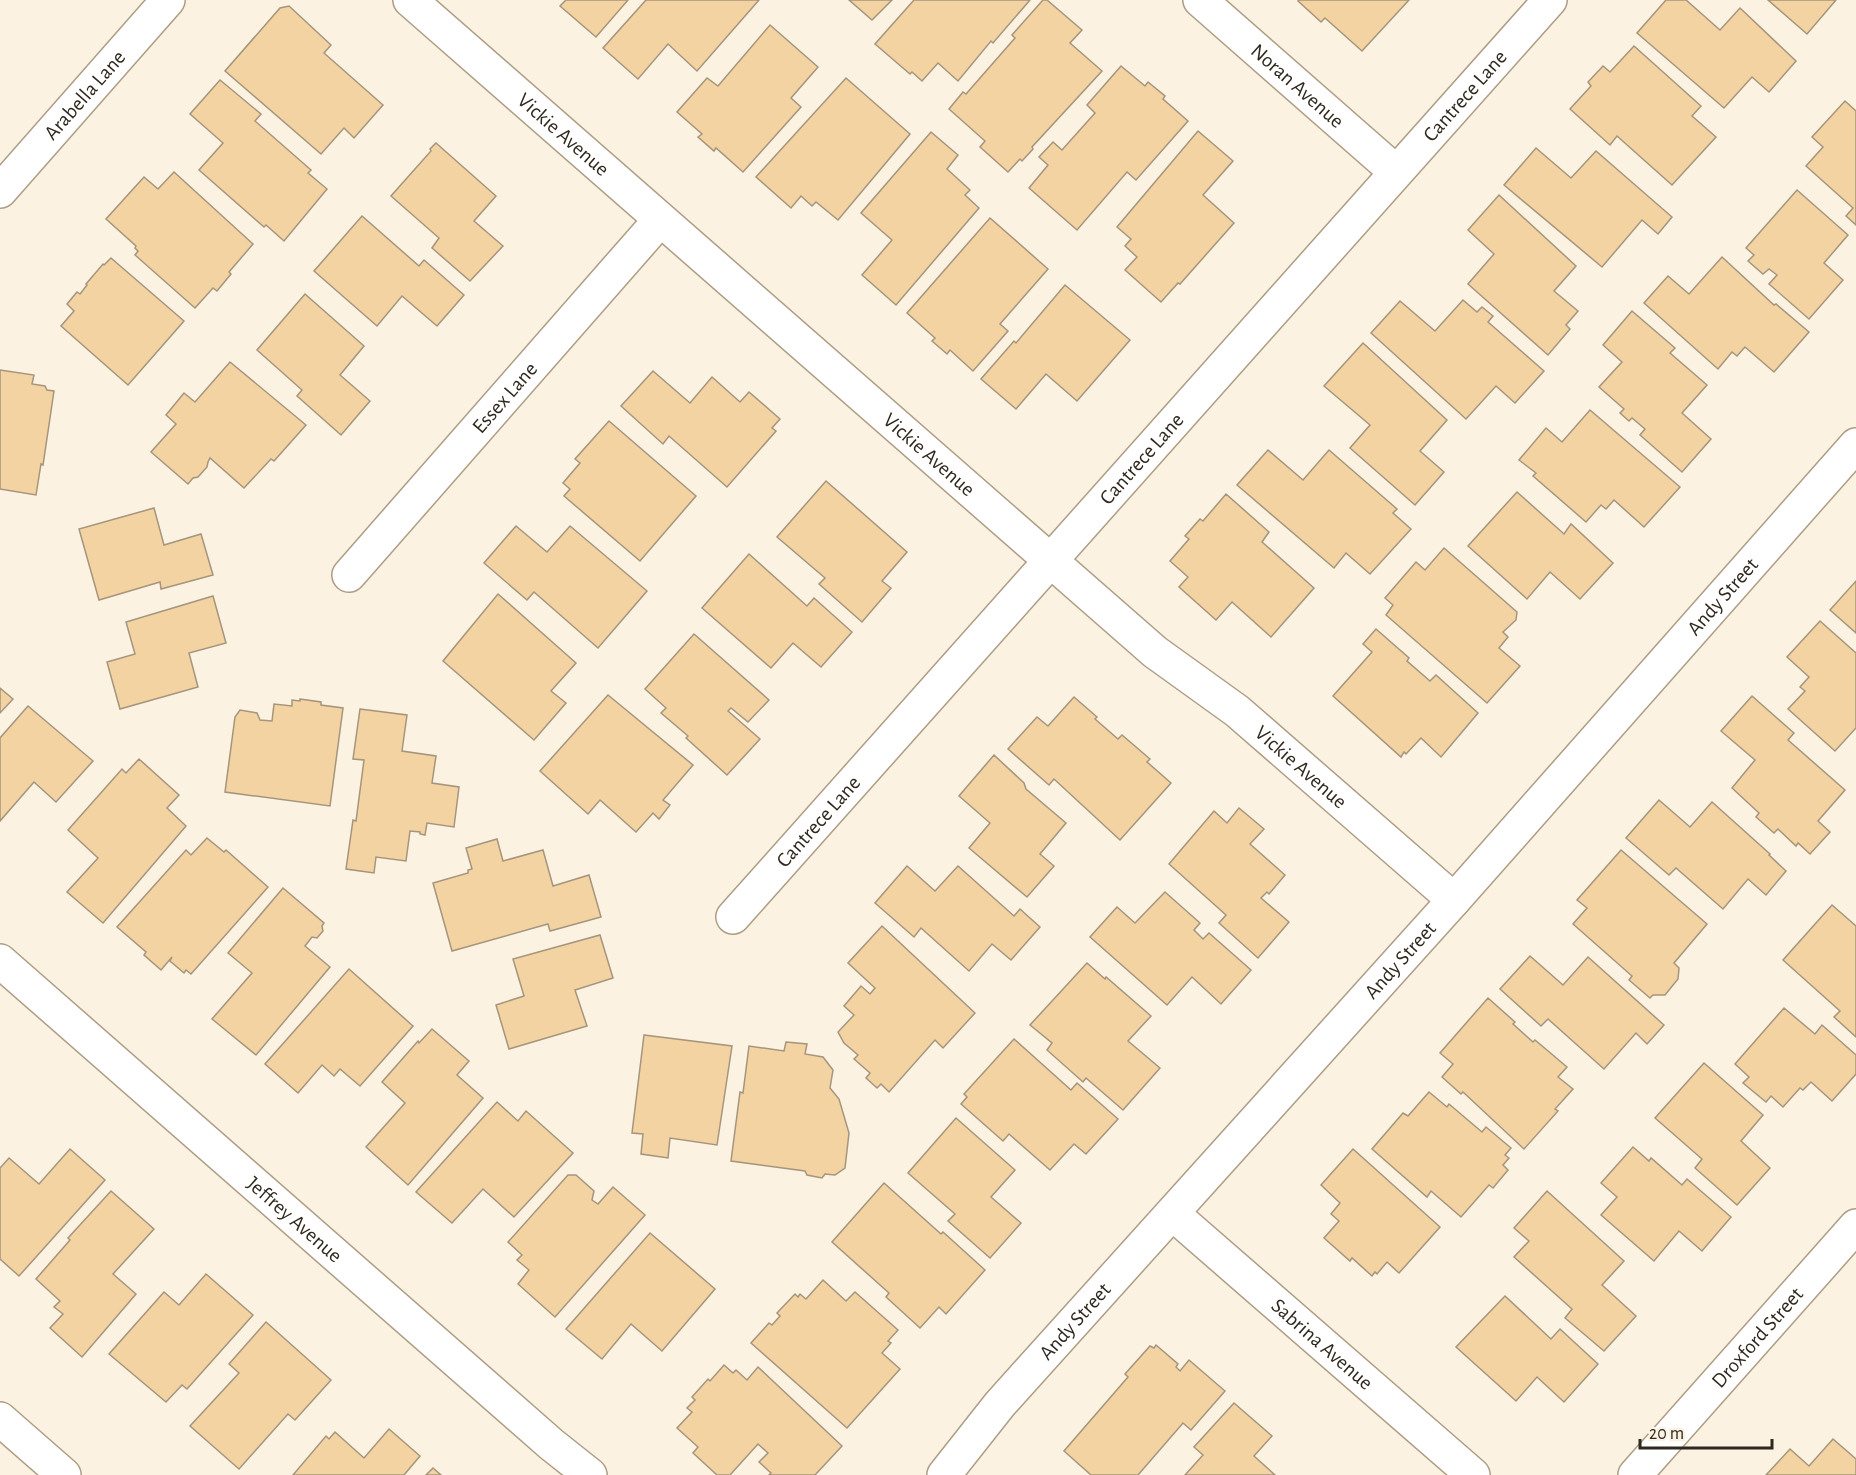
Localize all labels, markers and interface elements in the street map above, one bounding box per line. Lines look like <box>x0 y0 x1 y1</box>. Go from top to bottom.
street label: Noran Avenue <box>1247 40 1348 132</box>
street label: Cantrece Lane <box>1419 46 1511 146</box>
street label: Arabella Lane <box>40 47 129 144</box>
street label: Vickie Avenue <box>513 89 613 180</box>
street label: Essex Lane <box>468 358 541 437</box>
street label: Vickie Avenue <box>879 409 979 500</box>
street label: Cantrece Lane <box>1096 409 1188 509</box>
street label: Andy Street <box>1683 554 1762 639</box>
street label: Vickie Avenue <box>1251 722 1351 813</box>
street label: Cantrece Lane <box>773 772 864 871</box>
street label: Andy Street <box>1361 918 1440 1003</box>
street label: Jeffrey Avenue <box>243 1173 346 1267</box>
street label: Andy Street <box>1035 1279 1115 1364</box>
street label: Droxford Street <box>1708 1283 1807 1392</box>
street label: Sabrina Avenue <box>1267 1295 1377 1394</box>
scale bar <box>1640 1412 1772 1450</box>
text: 20 m <box>1649 1425 1684 1443</box>

